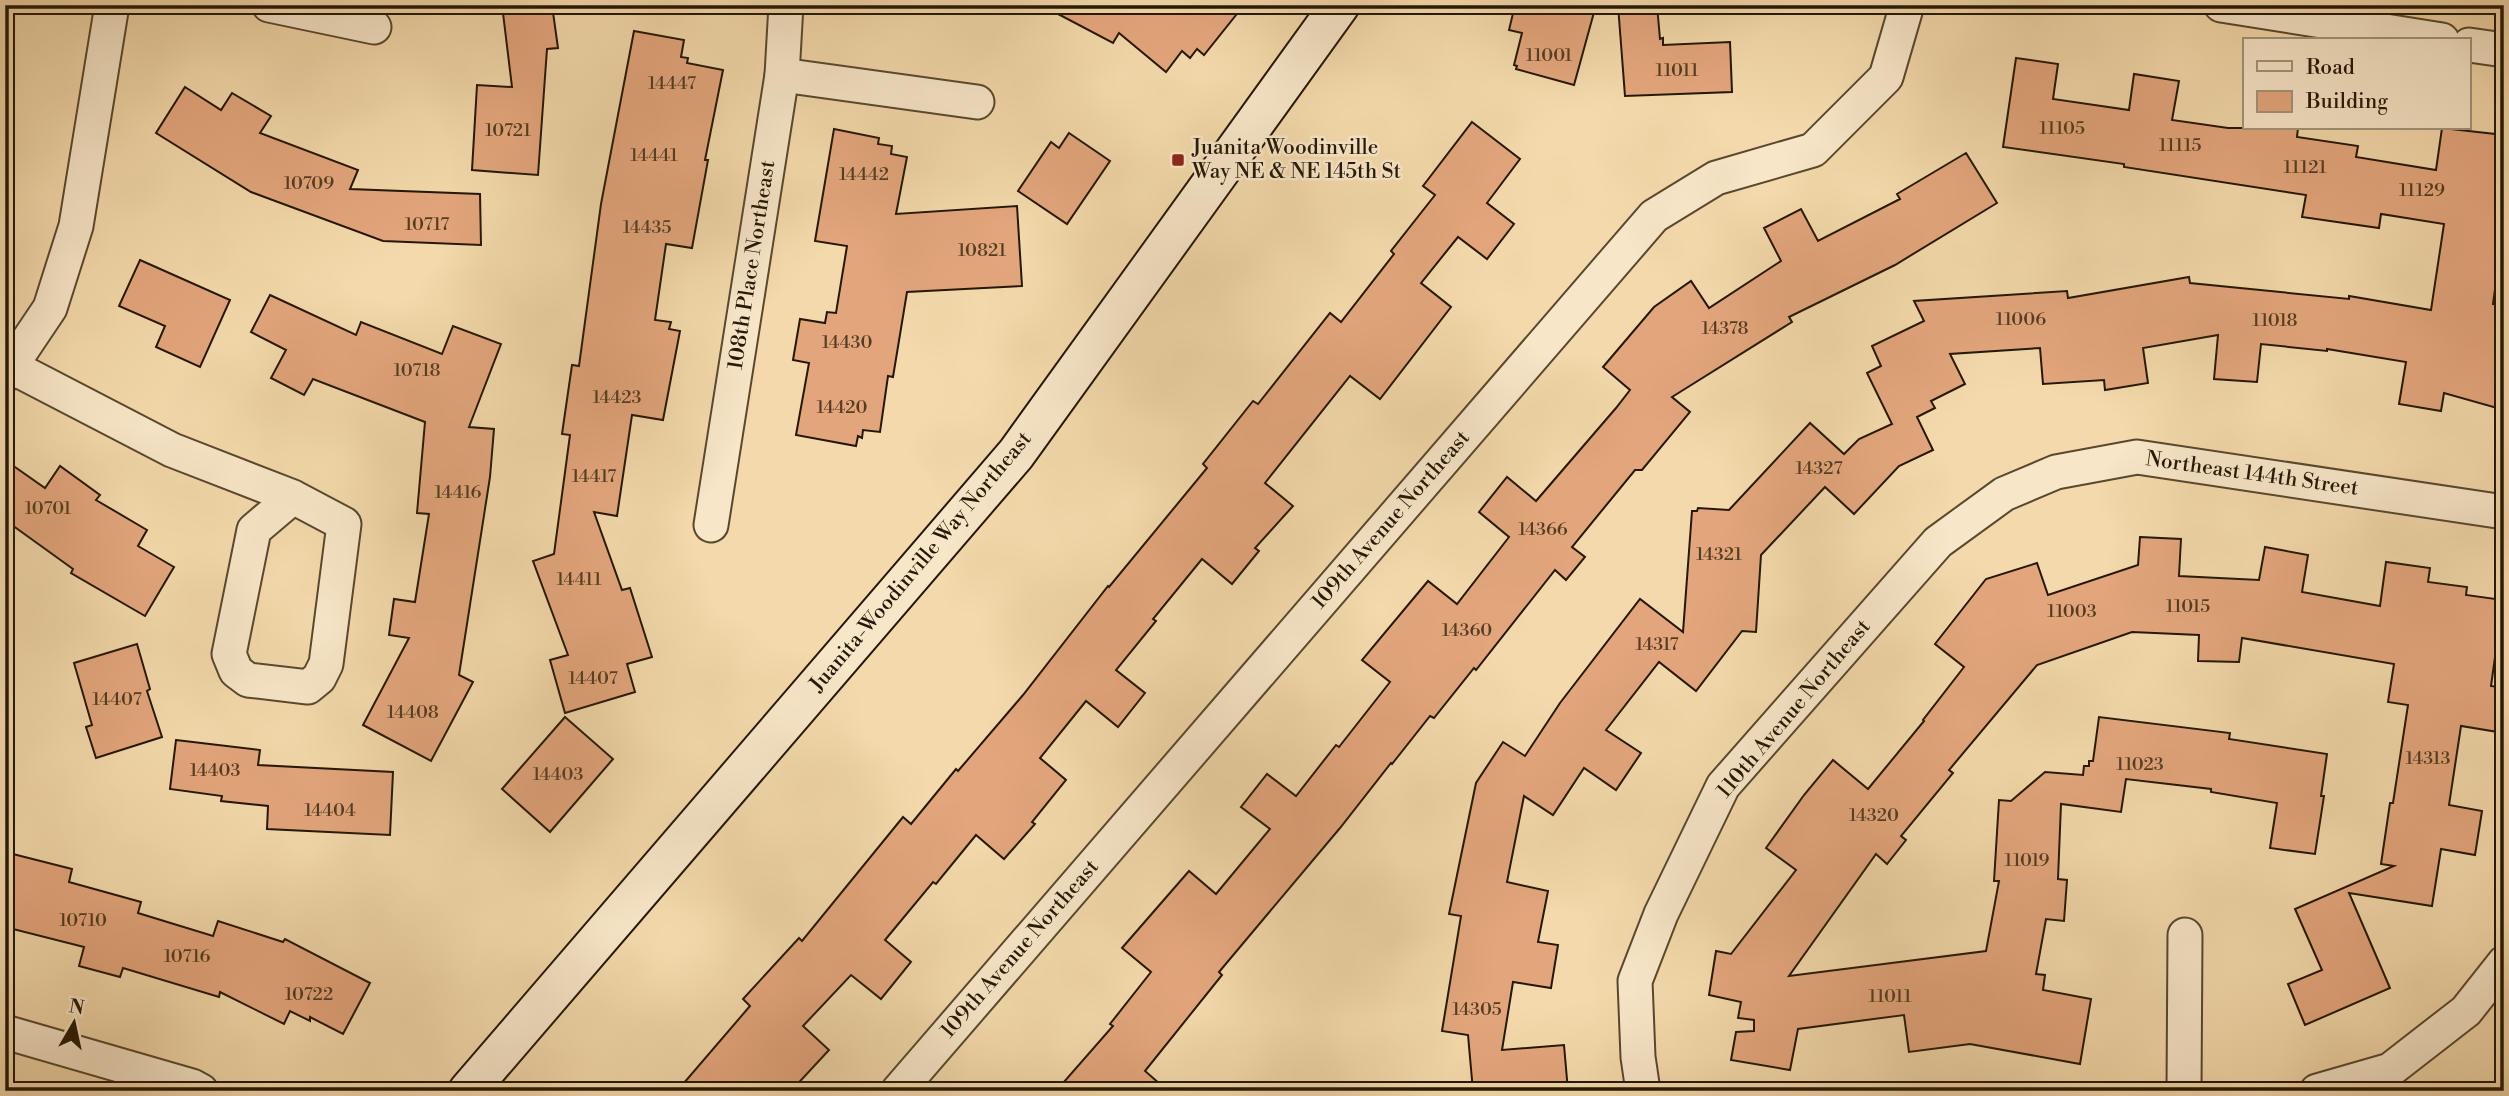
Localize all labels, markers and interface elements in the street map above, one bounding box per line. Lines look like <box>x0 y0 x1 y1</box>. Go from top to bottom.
legend <box>2243 38 2470 130</box>
house number: 11001 <box>1526 44 1573 67</box>
text: Road <box>2306 55 2355 81</box>
house number: 11011 <box>1656 59 1699 82</box>
house number: 14447 <box>648 72 696 95</box>
text: Building <box>2305 89 2388 115</box>
house number: 11105 <box>2039 117 2085 140</box>
house number: 10721 <box>485 119 531 142</box>
house number: 11115 <box>2159 134 2201 157</box>
place label: Juanita Woodinville Way NE & NE 145th St <box>1191 135 1402 185</box>
house number: 14441 <box>630 144 678 167</box>
marker: Juanita Woodinville Way NE & NE 145th St <box>1170 152 1186 168</box>
house number: 11121 <box>2283 156 2327 179</box>
street label: 108th Place Northeast <box>723 158 781 371</box>
house number: 14442 <box>839 163 889 186</box>
house number: 10709 <box>284 172 334 195</box>
house number: 11129 <box>2399 179 2445 202</box>
house number: 10717 <box>405 213 449 236</box>
house number: 14435 <box>623 216 671 239</box>
house number: 10821 <box>958 239 1006 262</box>
house number: 11006 <box>1996 308 2046 331</box>
house number: 11018 <box>2252 309 2298 332</box>
house number: 14378 <box>1701 317 1749 340</box>
house number: 14430 <box>822 331 872 354</box>
house number: 10718 <box>393 359 441 382</box>
house number: 14423 <box>592 386 642 409</box>
house number: 14420 <box>816 396 868 419</box>
street label: 109th Avenue Northeast <box>1306 425 1476 615</box>
street label: Juanita-Woodinville Way Northeast <box>804 426 1038 698</box>
street label: Northeast 144th Street <box>2144 446 2361 502</box>
house number: 14327 <box>1796 457 1842 480</box>
house number: 14417 <box>572 465 616 488</box>
house number: 14416 <box>435 481 482 504</box>
house number: 10701 <box>25 497 72 520</box>
house number: 14366 <box>1518 518 1568 541</box>
house number: 14321 <box>1696 543 1742 566</box>
house number: 14411 <box>557 568 602 591</box>
house number: 11015 <box>2166 595 2210 618</box>
house number: 11003 <box>2047 600 2097 623</box>
street label: 110th Avenue Northeast <box>1712 614 1877 804</box>
house number: 14360 <box>1442 619 1492 642</box>
house number: 14317 <box>1635 633 1679 656</box>
house number: 14407 <box>568 667 618 690</box>
house number: 14407 <box>92 688 142 711</box>
house number: 14408 <box>387 701 439 724</box>
house number: 14313 <box>2406 747 2451 770</box>
house number: 11023 <box>2116 753 2164 776</box>
house number: 14403 <box>190 759 240 782</box>
house number: 14403 <box>533 763 583 786</box>
house number: 14404 <box>304 799 356 822</box>
house number: 14320 <box>1849 804 1899 827</box>
house number: 11019 <box>2005 849 2050 872</box>
street label: 109th Avenue Northeast <box>935 854 1105 1044</box>
house number: 10710 <box>59 909 107 932</box>
house number: 10716 <box>164 945 210 968</box>
house number: 10722 <box>285 983 333 1006</box>
house number: 11011 <box>1869 985 1912 1008</box>
north arrow <box>38 988 108 1058</box>
text: N <box>67 994 86 1020</box>
house number: 14305 <box>1452 998 1502 1021</box>

